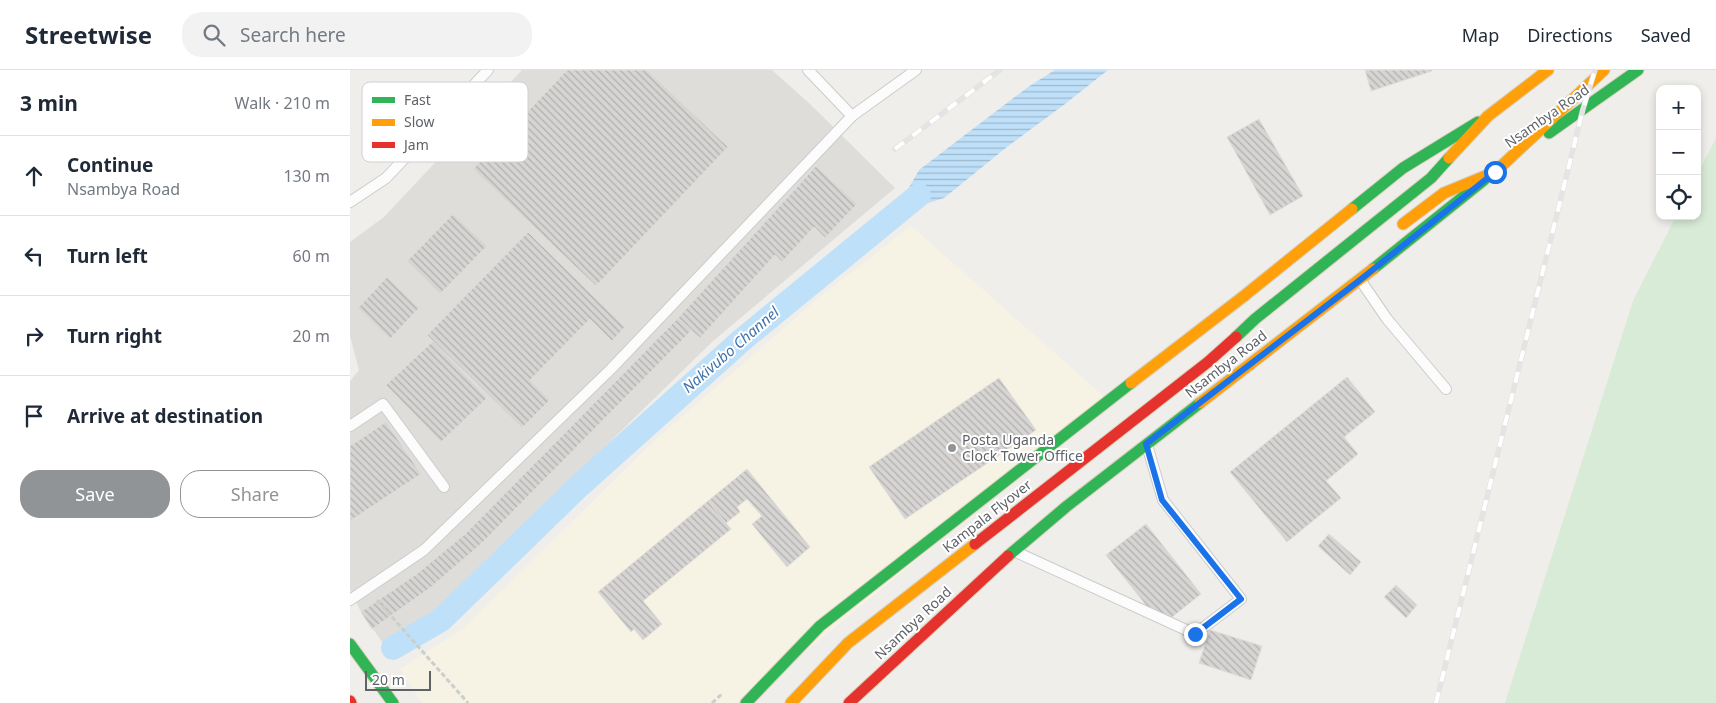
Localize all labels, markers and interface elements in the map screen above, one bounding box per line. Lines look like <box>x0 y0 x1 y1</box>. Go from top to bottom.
search box <box>182 12 532 57</box>
text: Streetwise <box>25 18 152 51</box>
icon: search <box>200 21 228 49</box>
text: Search here <box>240 22 346 48</box>
text: Map <box>1462 23 1499 47</box>
text: Directions <box>1527 23 1613 47</box>
text: Saved <box>1641 23 1691 47</box>
street label: Nsambya Road <box>1501 79 1593 152</box>
legend <box>362 82 528 162</box>
map controls <box>1656 85 1701 220</box>
button: + <box>1656 85 1701 130</box>
text: 3 min <box>20 89 78 117</box>
text: Fast <box>404 90 431 109</box>
text: Walk · 210 m <box>235 92 330 114</box>
text: Slow <box>404 112 435 131</box>
button: − <box>1656 130 1701 175</box>
text: Jam <box>402 135 429 154</box>
text: Continue <box>67 152 153 178</box>
route start <box>1484 161 1507 184</box>
icon: ahead <box>20 162 48 190</box>
text: 130 m <box>283 165 330 187</box>
button: locate <box>1656 175 1701 220</box>
text: Nsambya Road <box>67 178 180 200</box>
icon: left <box>20 242 48 270</box>
text: Turn left <box>67 243 148 269</box>
text: 60 m <box>293 245 330 267</box>
water label: Nakivubo Channel <box>678 301 784 397</box>
icon: right <box>20 322 48 350</box>
text: Turn right <box>67 323 162 349</box>
text: 20 m <box>293 325 330 347</box>
street label: Nsambya Road <box>1181 326 1271 402</box>
icon: arrive <box>20 402 48 430</box>
text: Arrive at destination <box>67 403 263 429</box>
place label: Posta Uganda Clock Tower Office <box>962 430 1083 465</box>
marker: Posta Uganda Clock Tower Office <box>946 442 958 454</box>
button: Save <box>20 470 170 518</box>
button: Share <box>180 470 330 518</box>
street label: Kampala Flyover <box>938 475 1035 556</box>
street label: Nsambya Road <box>870 582 955 663</box>
route end <box>1184 623 1207 646</box>
scale bar <box>365 668 431 691</box>
text: 20 m <box>372 670 405 689</box>

